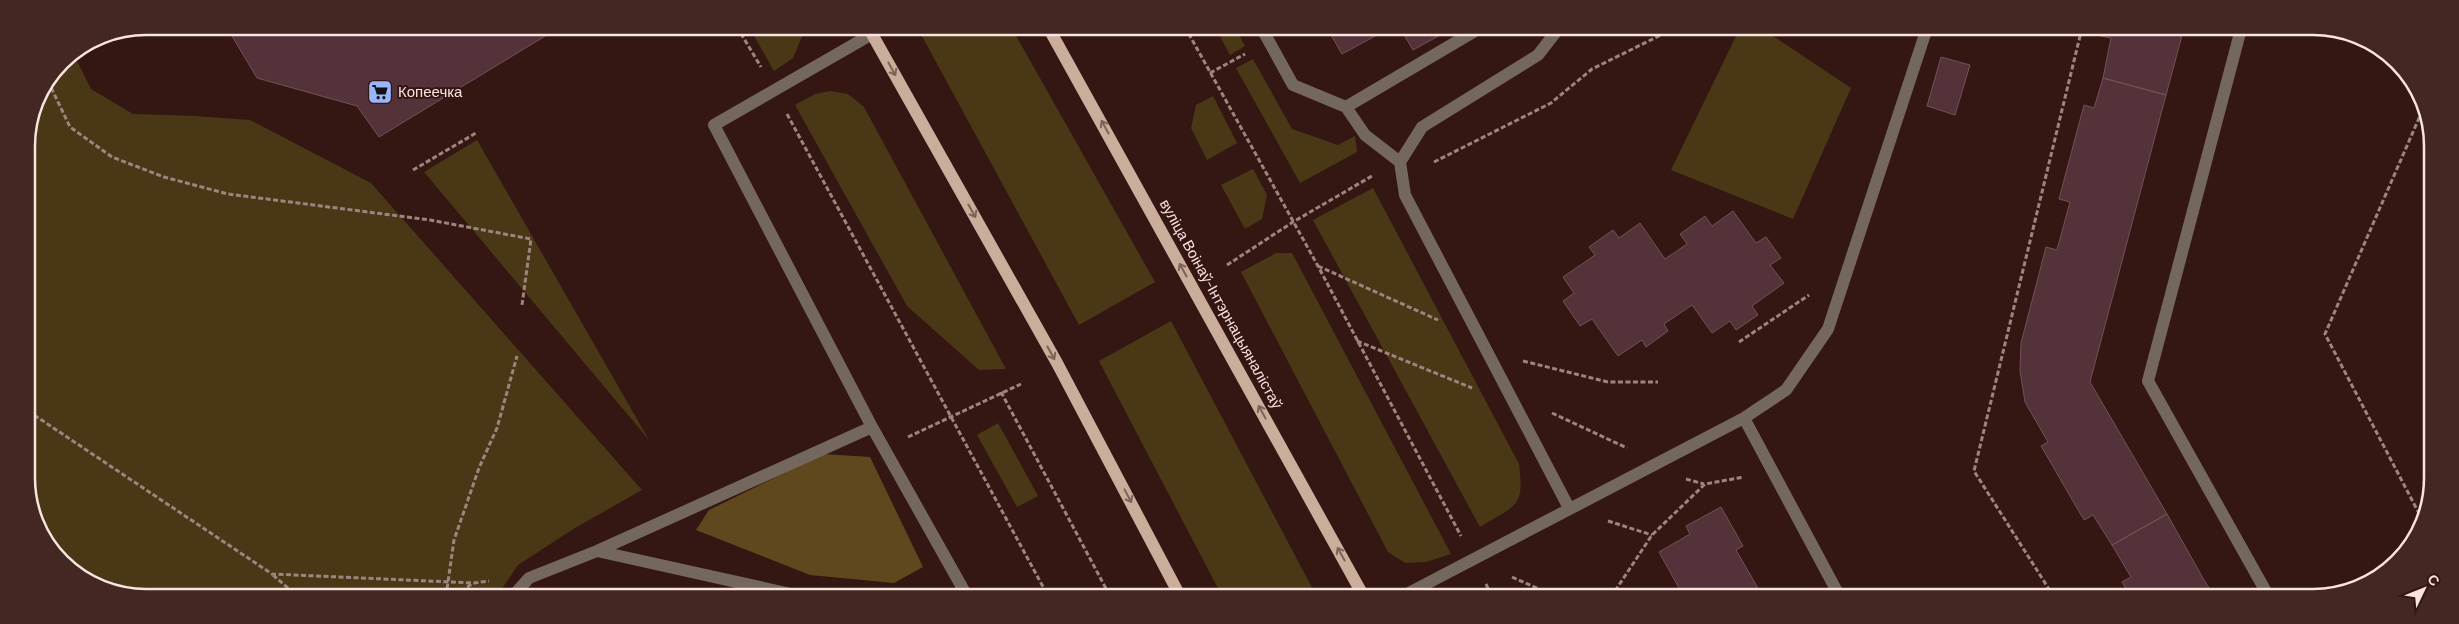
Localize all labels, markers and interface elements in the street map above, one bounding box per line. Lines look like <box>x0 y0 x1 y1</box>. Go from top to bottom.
one-way arrow <box>887 62 897 77</box>
supermarket icon: Копеечка <box>367 79 393 105</box>
place label: Копеечка <box>398 82 463 100</box>
one-way arrow <box>1100 120 1110 135</box>
street label: вуліца Воінаў-Інтэрнацыяналістаў <box>1157 196 1287 412</box>
one-way arrow <box>968 203 977 218</box>
one-way arrow <box>1177 263 1187 278</box>
one-way arrow <box>1047 345 1057 359</box>
one-way arrow <box>1256 405 1266 420</box>
one-way arrow <box>1123 489 1133 503</box>
one-way arrow <box>1335 547 1345 562</box>
north arrow <box>2399 564 2449 614</box>
text: С <box>2424 570 2444 589</box>

